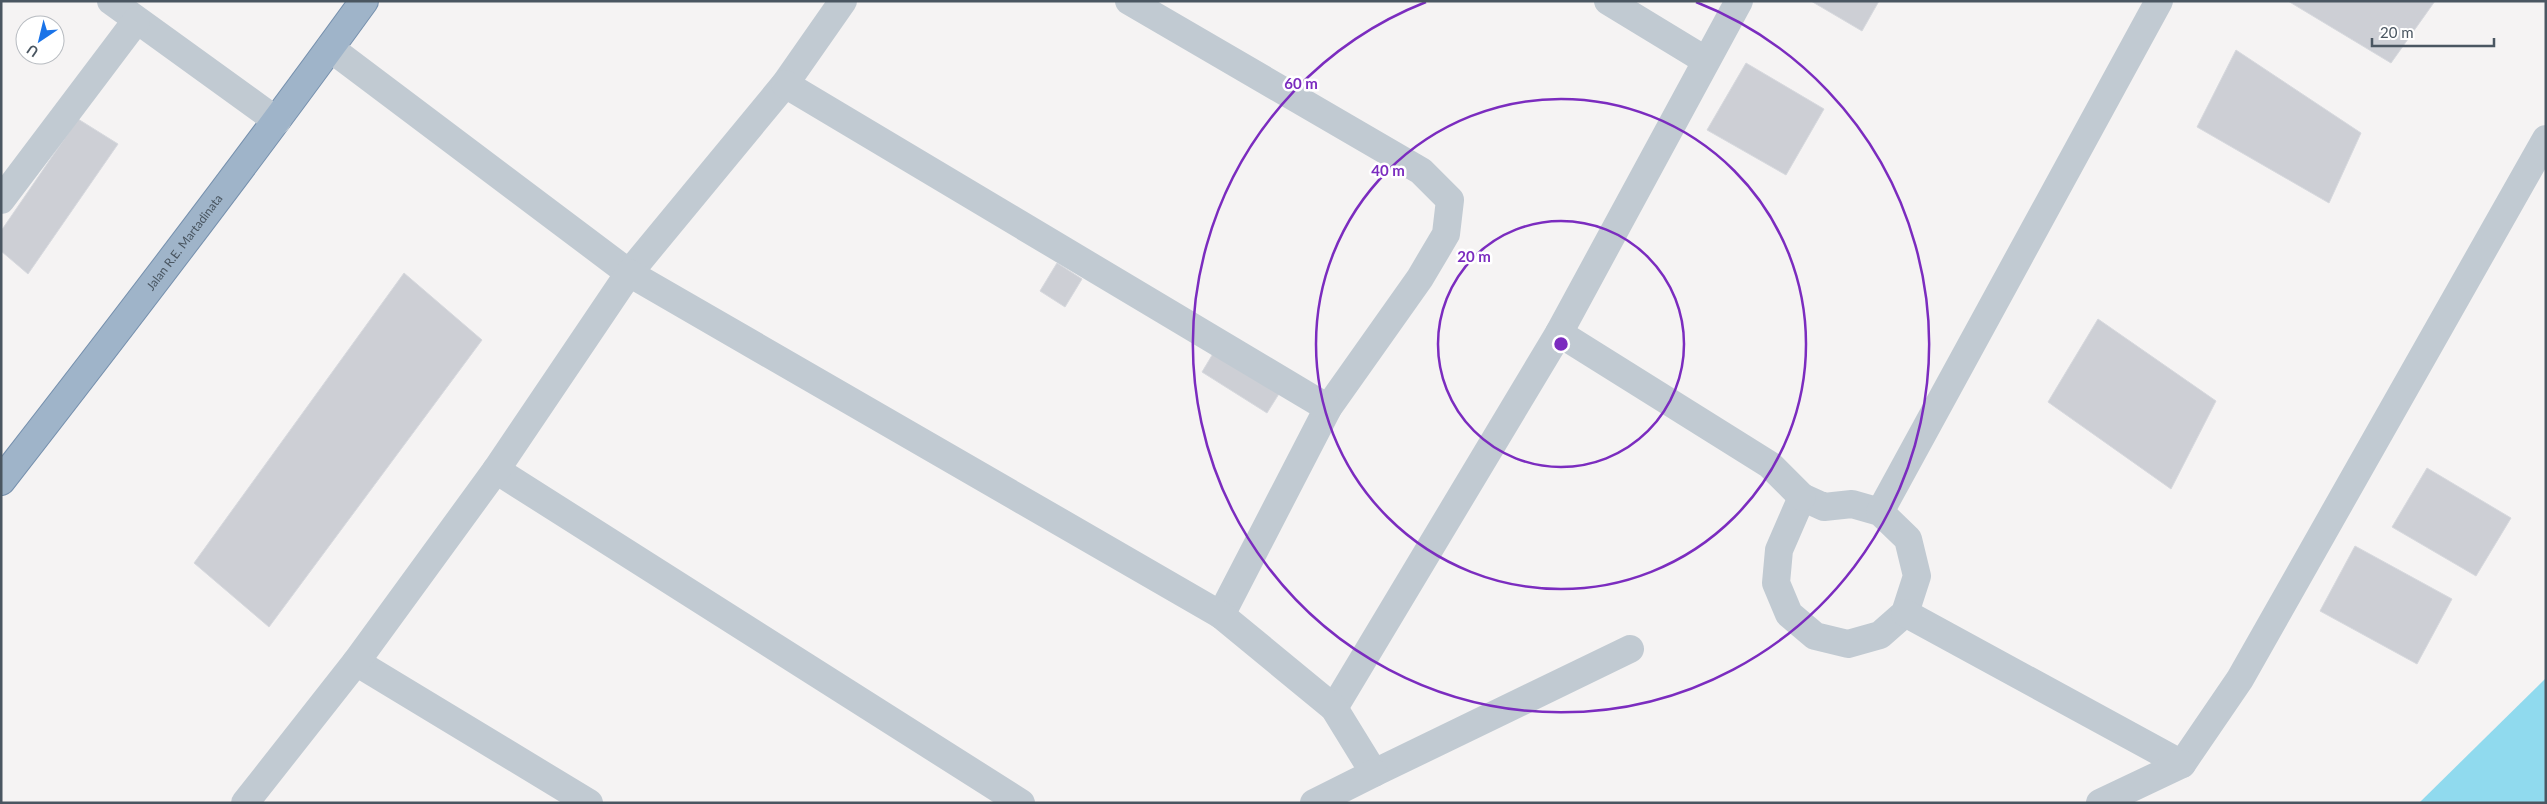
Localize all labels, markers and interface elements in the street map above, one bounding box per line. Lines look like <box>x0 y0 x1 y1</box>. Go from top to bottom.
north arrow <box>15 15 65 65</box>
scale bar <box>2372 15 2494 47</box>
text: 20 m <box>2380 23 2414 41</box>
text: U <box>23 41 41 61</box>
text: 60 m <box>1284 74 1318 92</box>
text: 40 m <box>1371 161 1405 179</box>
street label: Jalan R.E. Martadinata <box>143 191 225 293</box>
text: 20 m <box>1457 247 1491 265</box>
centre of rings <box>1552 335 1570 353</box>

